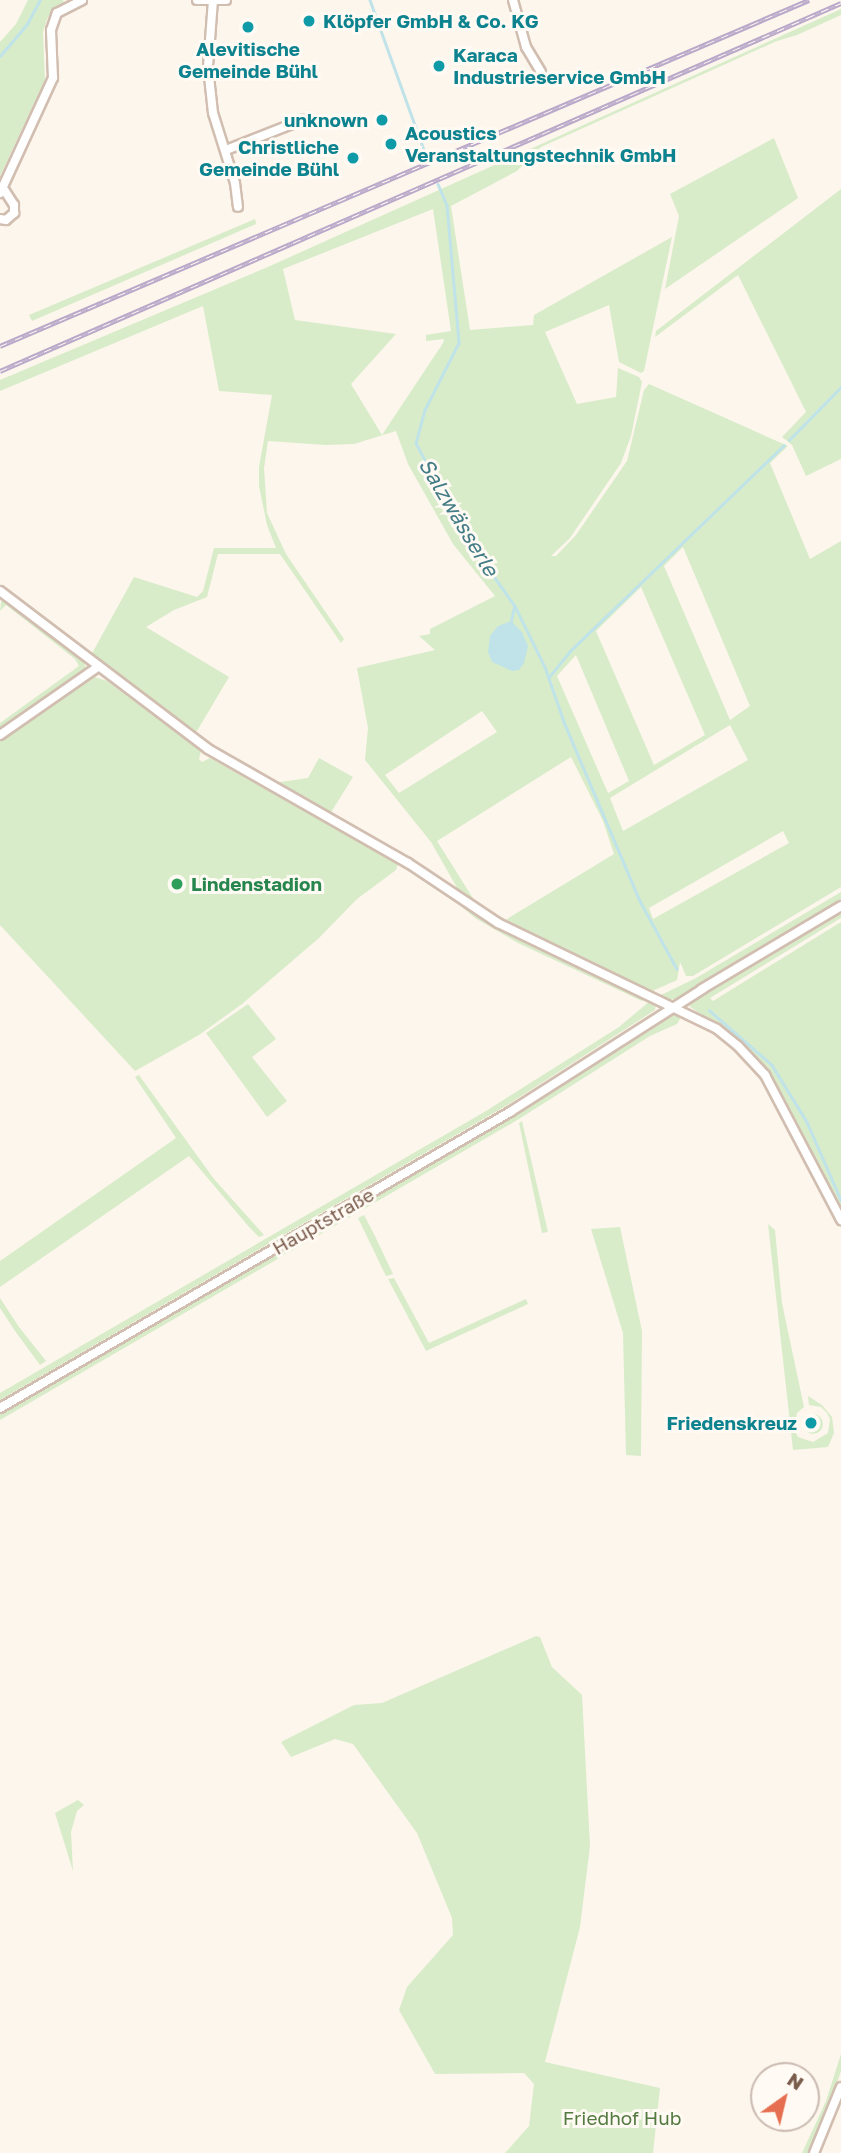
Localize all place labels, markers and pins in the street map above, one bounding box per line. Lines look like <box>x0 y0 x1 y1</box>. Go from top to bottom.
place label: Klöpfer GmbH & Co. KG <box>323 10 539 32</box>
marker: Klöpfer GmbH & Co. KG <box>301 13 317 29</box>
marker: Alevitische Gemeinde Bühl <box>240 19 256 35</box>
place label: Alevitische Gemeinde Bühl <box>178 38 318 82</box>
place label: Karaca Industrieservice GmbH <box>453 44 666 88</box>
marker: Karaca Industrieservice GmbH <box>431 58 447 74</box>
place label: unknown <box>284 109 368 131</box>
marker: unknown <box>374 112 390 128</box>
place label: Acoustics Veranstaltungstechnik GmbH <box>405 122 676 166</box>
place label: Christliche Gemeinde Bühl <box>199 136 339 180</box>
marker: Acoustics Veranstaltungstechnik GmbH <box>383 136 399 152</box>
marker: Christliche Gemeinde Bühl <box>345 150 361 166</box>
place label: Lindenstadion <box>191 873 322 895</box>
marker: Lindenstadion <box>169 876 185 892</box>
place label: Friedenskreuz <box>666 1412 797 1434</box>
marker: Friedenskreuz <box>803 1415 819 1431</box>

